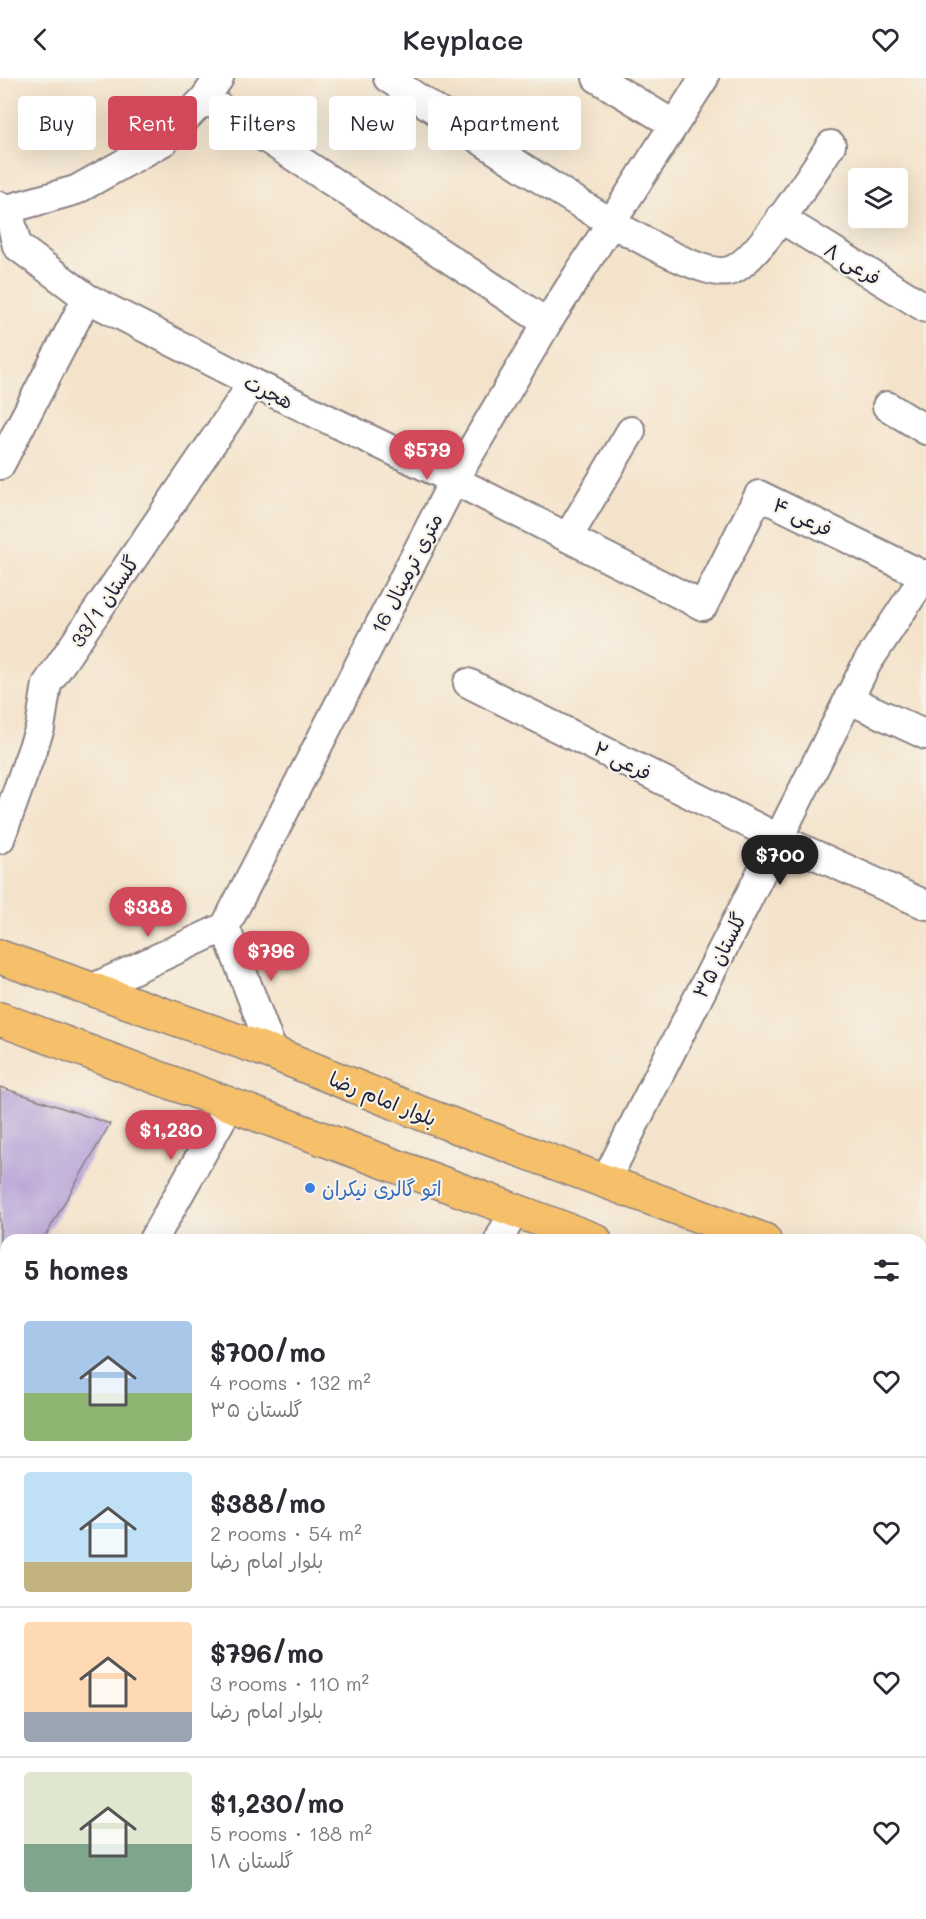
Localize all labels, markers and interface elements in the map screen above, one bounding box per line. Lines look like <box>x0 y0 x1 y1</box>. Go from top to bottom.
text: Keyplace <box>402 22 524 57</box>
icon: back <box>24 23 57 56</box>
icon: heart <box>869 23 902 56</box>
chip: Buy <box>18 96 96 150</box>
chip: Rent <box>108 96 197 150</box>
chip: Filters <box>209 96 317 150</box>
chip: New <box>329 96 416 150</box>
chip: Apartment <box>428 96 581 150</box>
map controls <box>848 168 908 228</box>
button: layers <box>848 168 908 228</box>
street label: فرعی ۸ <box>819 236 886 291</box>
street label: هجرت <box>240 368 298 414</box>
pin: $579 <box>391 430 463 481</box>
text: $579 <box>403 436 451 462</box>
street label: فرعی ۴ <box>769 491 837 542</box>
street label: 16 متری ترمینال <box>364 508 448 638</box>
street label: گلستان 33/1 <box>64 550 144 652</box>
street label: فرعی ۲ <box>589 735 656 786</box>
pin: $700 <box>744 835 816 886</box>
text: $700 <box>755 841 805 867</box>
pin: $388 <box>112 887 184 938</box>
text: $388 <box>123 893 173 919</box>
street label: گلستان ۳۵ <box>686 908 752 1002</box>
pin: $796 <box>235 931 307 982</box>
text: $796 <box>247 937 295 963</box>
street label: بلوار امام رضا <box>324 1065 440 1134</box>
pin: $1,230 <box>122 1110 220 1161</box>
text: $1,230 <box>139 1116 203 1142</box>
place label: اتو گالری نیکران <box>322 1175 442 1201</box>
marker: اتو گالری نیکران <box>303 1181 317 1195</box>
text: 5 homes <box>24 1253 129 1287</box>
icon: filters <box>870 1254 903 1287</box>
text: $700/mo <box>210 1335 326 1369</box>
icon: home <box>72 1345 144 1417</box>
icon: heart <box>870 1365 903 1398</box>
text: 4 rooms · 132 m² <box>210 1369 371 1395</box>
text: گلستان ۳۵ <box>210 1396 303 1422</box>
text: $388/mo <box>210 1486 326 1520</box>
icon: home <box>72 1496 144 1568</box>
icon: heart <box>870 1516 903 1549</box>
text: 2 rooms · 54 m² <box>210 1520 362 1546</box>
text: بلوار امام رضا <box>210 1547 323 1573</box>
text: $796/mo <box>210 1636 324 1670</box>
icon: home <box>72 1646 144 1718</box>
icon: heart <box>870 1666 903 1699</box>
text: 3 rooms · 110 m² <box>210 1670 369 1696</box>
text: بلوار امام رضا <box>210 1697 323 1723</box>
text: $1,230/mo <box>210 1786 344 1820</box>
icon: home <box>72 1796 144 1868</box>
icon: heart <box>870 1816 903 1849</box>
text: 5 rooms · 188 m² <box>210 1820 372 1846</box>
text: گلستان ۱۸ <box>210 1847 294 1873</box>

